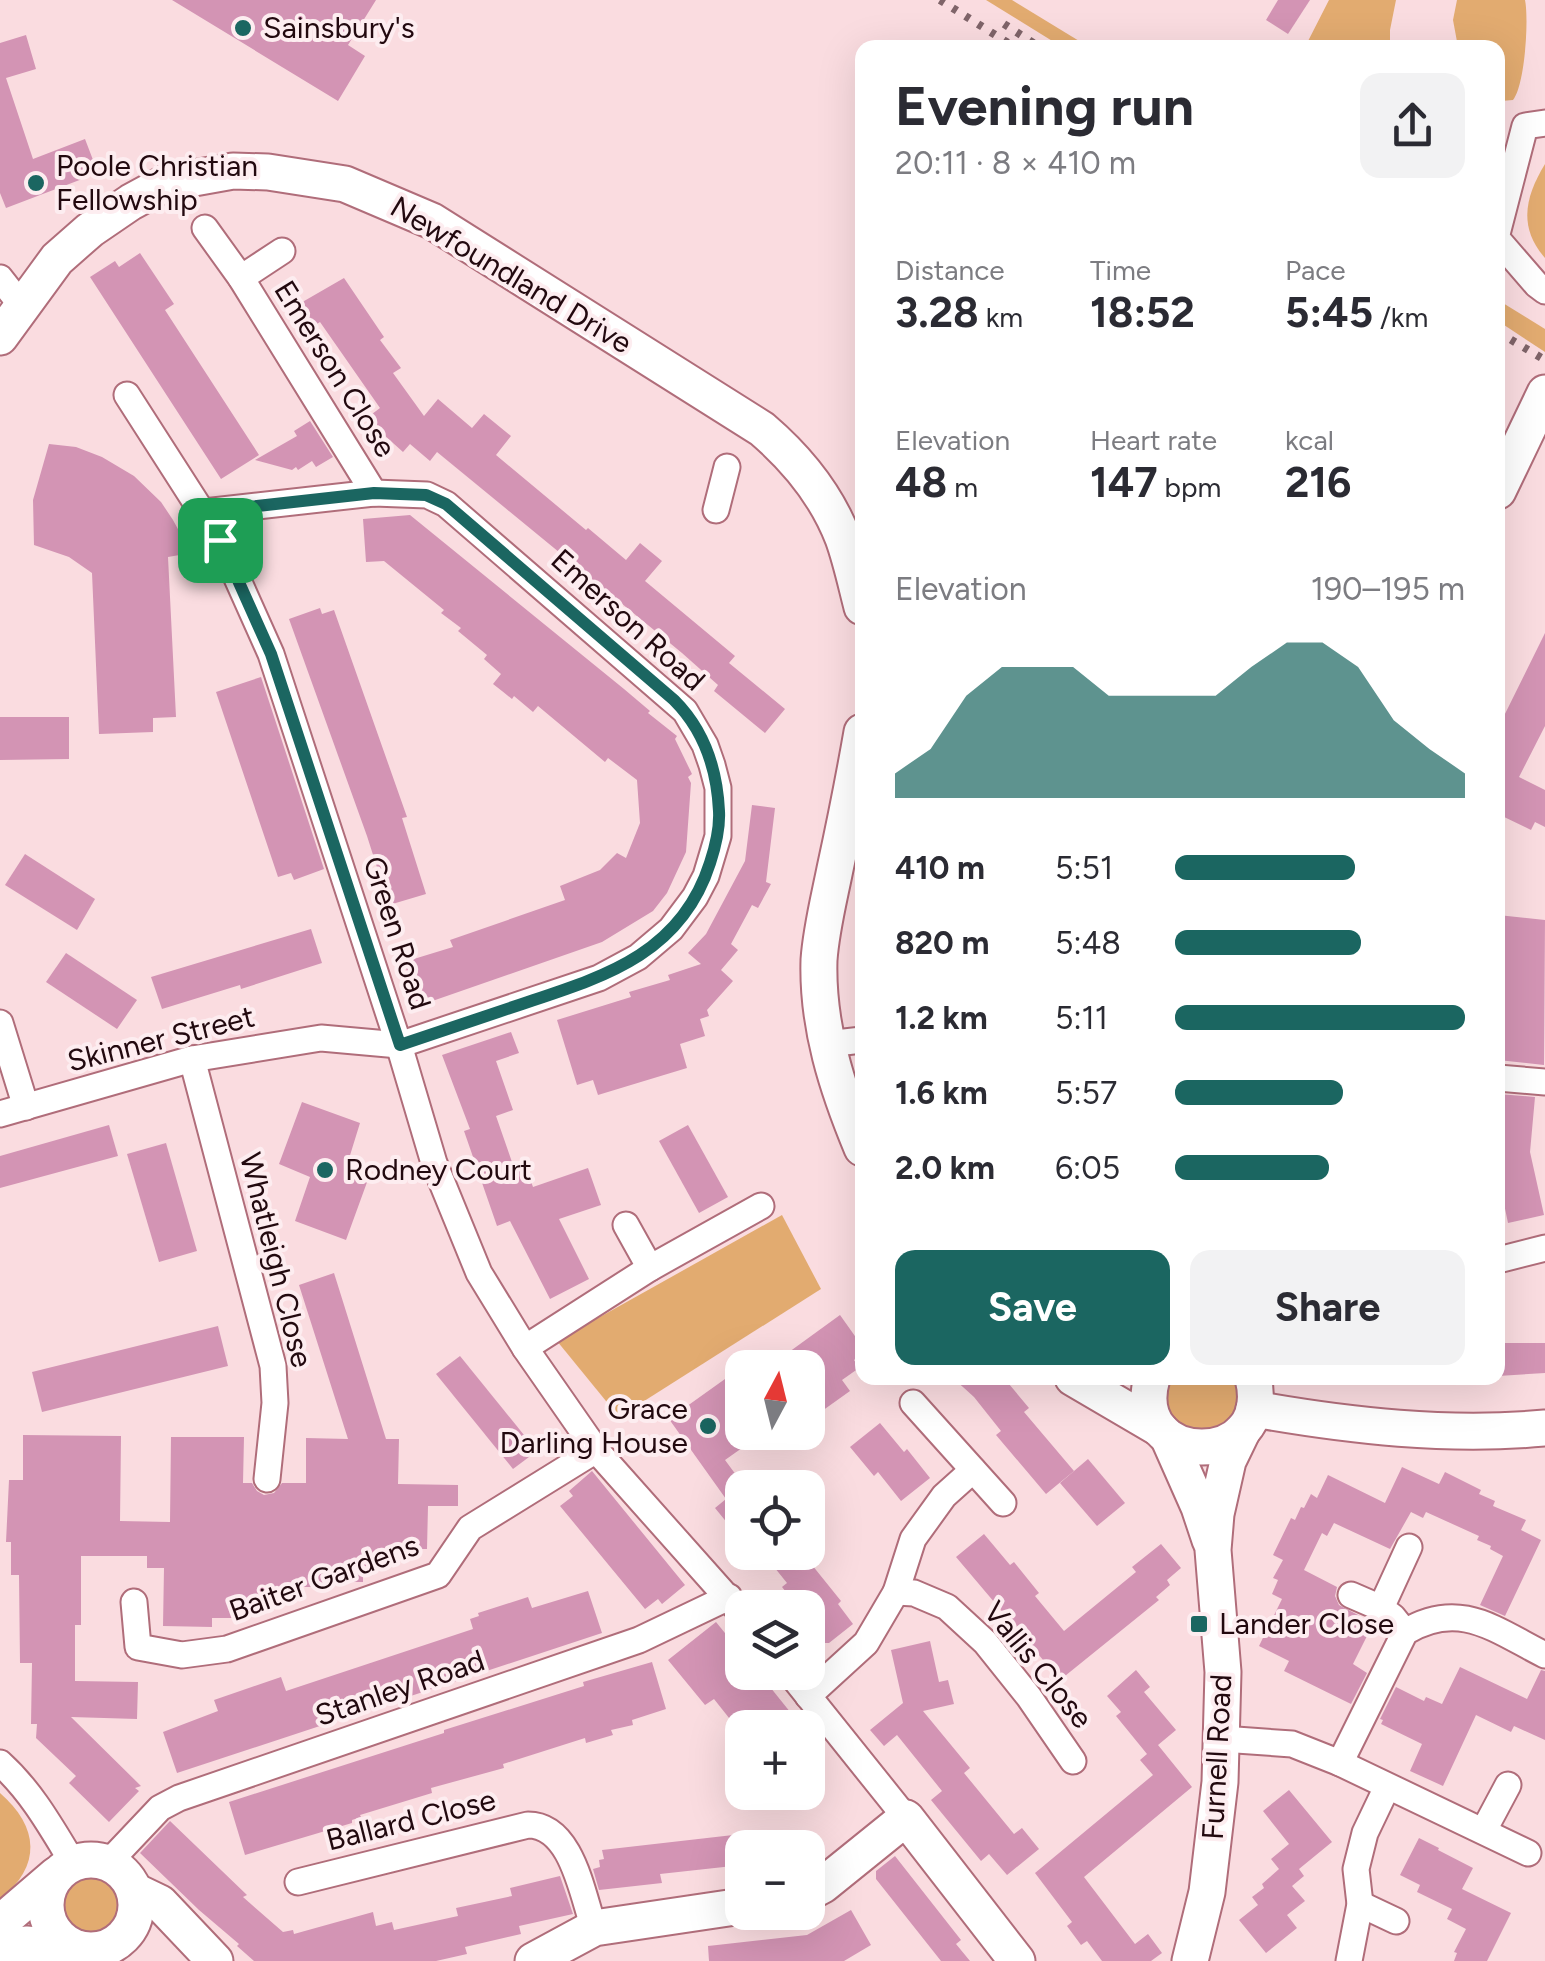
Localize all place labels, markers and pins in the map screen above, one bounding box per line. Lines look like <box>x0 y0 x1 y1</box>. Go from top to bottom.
place label: Sainsbury's <box>263 9 415 46</box>
marker: Sainsbury's <box>232 17 254 39</box>
place label: Poole Christian Fellowship <box>56 147 258 218</box>
marker: Poole Christian Fellowship <box>25 172 47 194</box>
pin <box>178 498 263 583</box>
place label: Rodney Court <box>345 1151 532 1188</box>
marker: Rodney Court <box>314 1159 336 1181</box>
place label: Grace Darling House <box>500 1390 688 1461</box>
marker: Grace Darling House <box>697 1415 719 1437</box>
place label: Lander Close <box>1219 1605 1394 1642</box>
marker: Lander Close <box>1188 1613 1210 1635</box>

